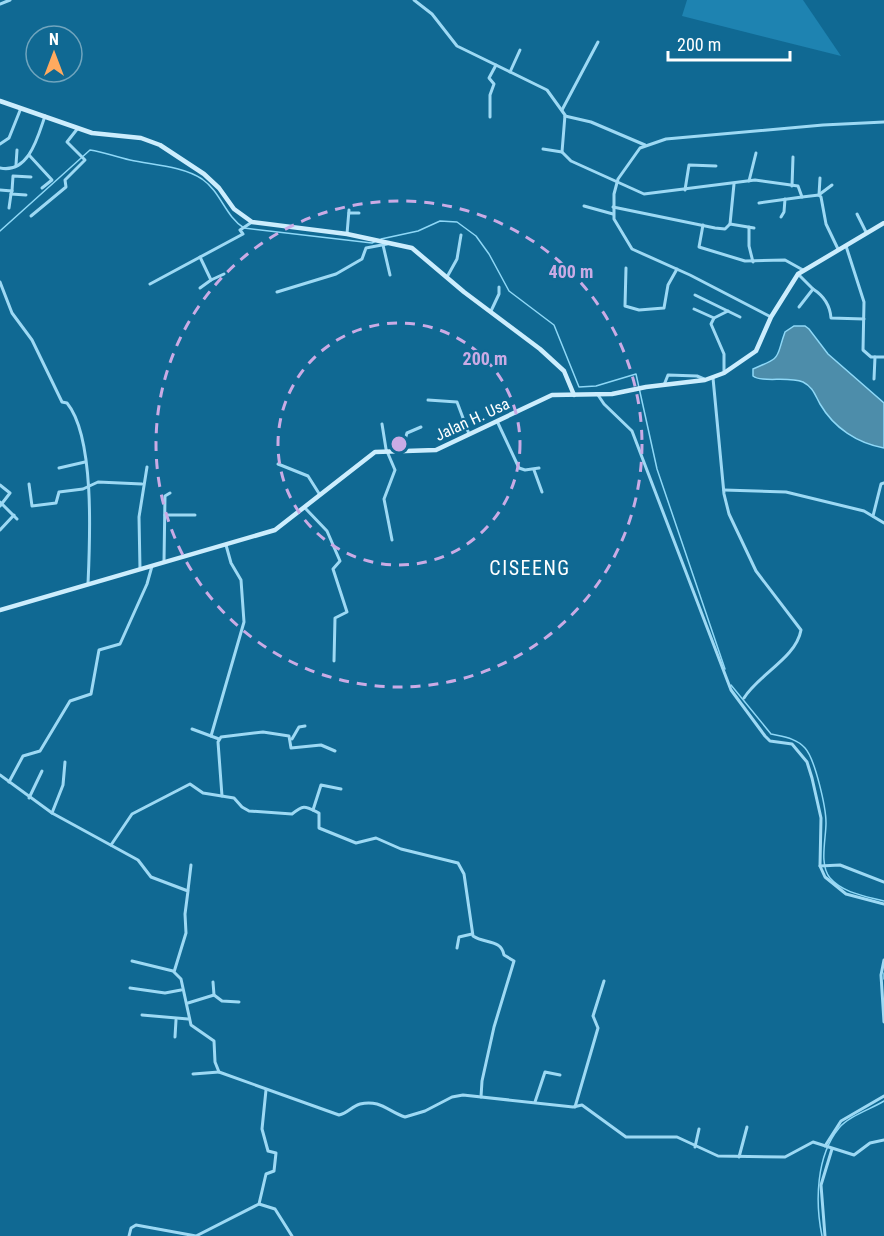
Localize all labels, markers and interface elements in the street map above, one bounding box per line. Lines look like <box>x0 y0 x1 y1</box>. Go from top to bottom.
north arrow <box>24 24 84 84</box>
scale bar <box>668 24 790 62</box>
text: N <box>49 30 59 49</box>
text: 200 m <box>677 34 721 55</box>
text: 400 m <box>549 261 593 282</box>
text: 200 m <box>463 348 507 369</box>
street label: Jalan H. Usa <box>432 394 512 445</box>
centre of rings <box>389 434 409 454</box>
district label: CISEENG <box>489 556 571 580</box>

